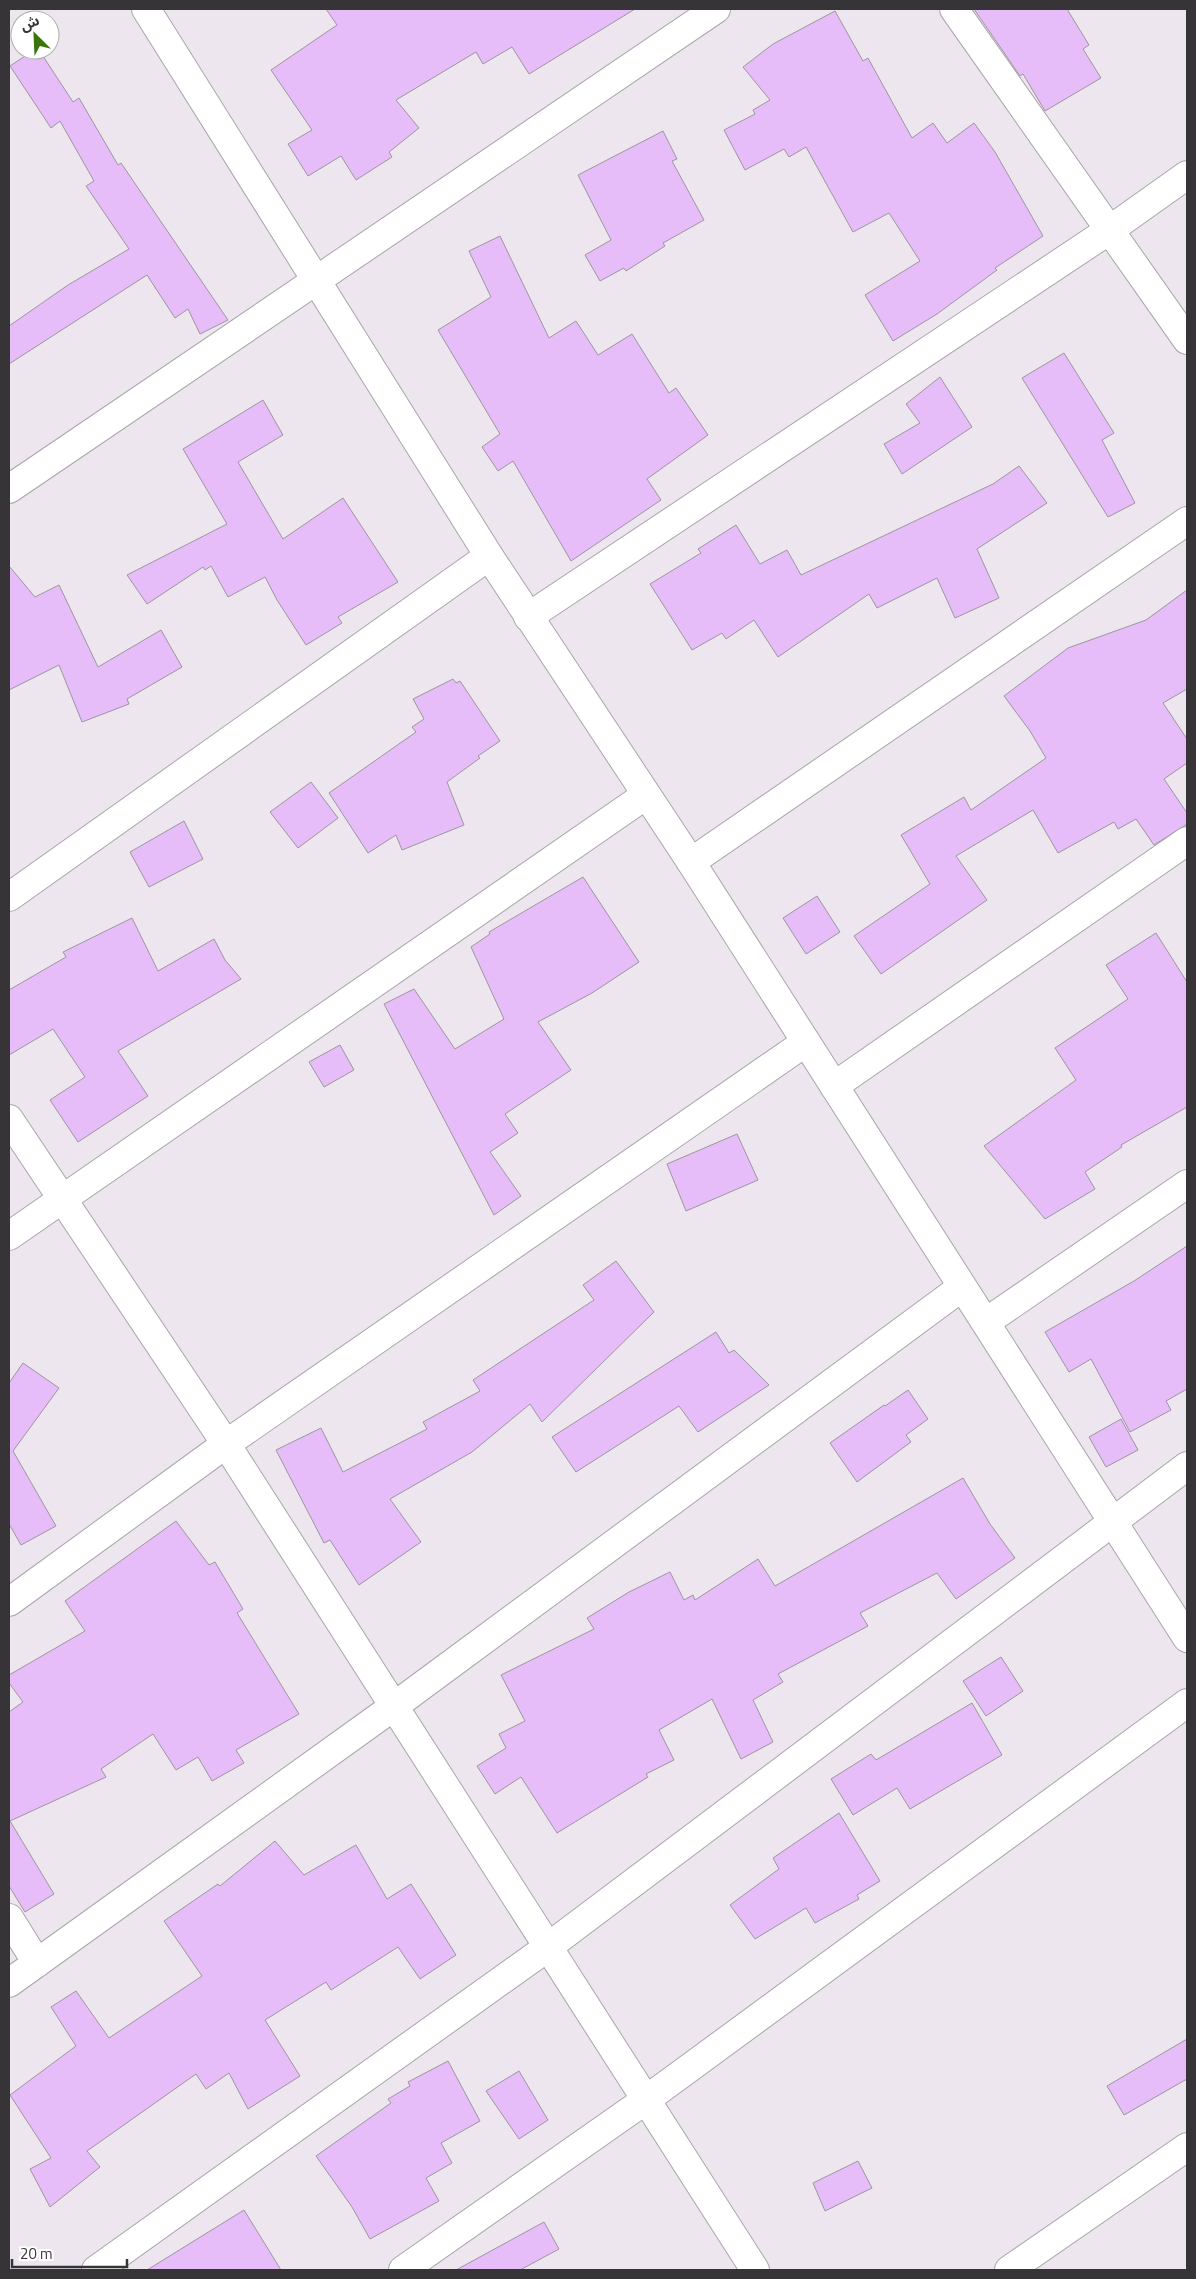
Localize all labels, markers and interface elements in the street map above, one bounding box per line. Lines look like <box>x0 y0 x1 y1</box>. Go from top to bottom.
text: ش <box>16 9 43 36</box>
north arrow <box>10 10 60 60</box>
scale bar <box>12 2236 128 2268</box>
text: 20 m <box>20 2242 53 2265</box>

